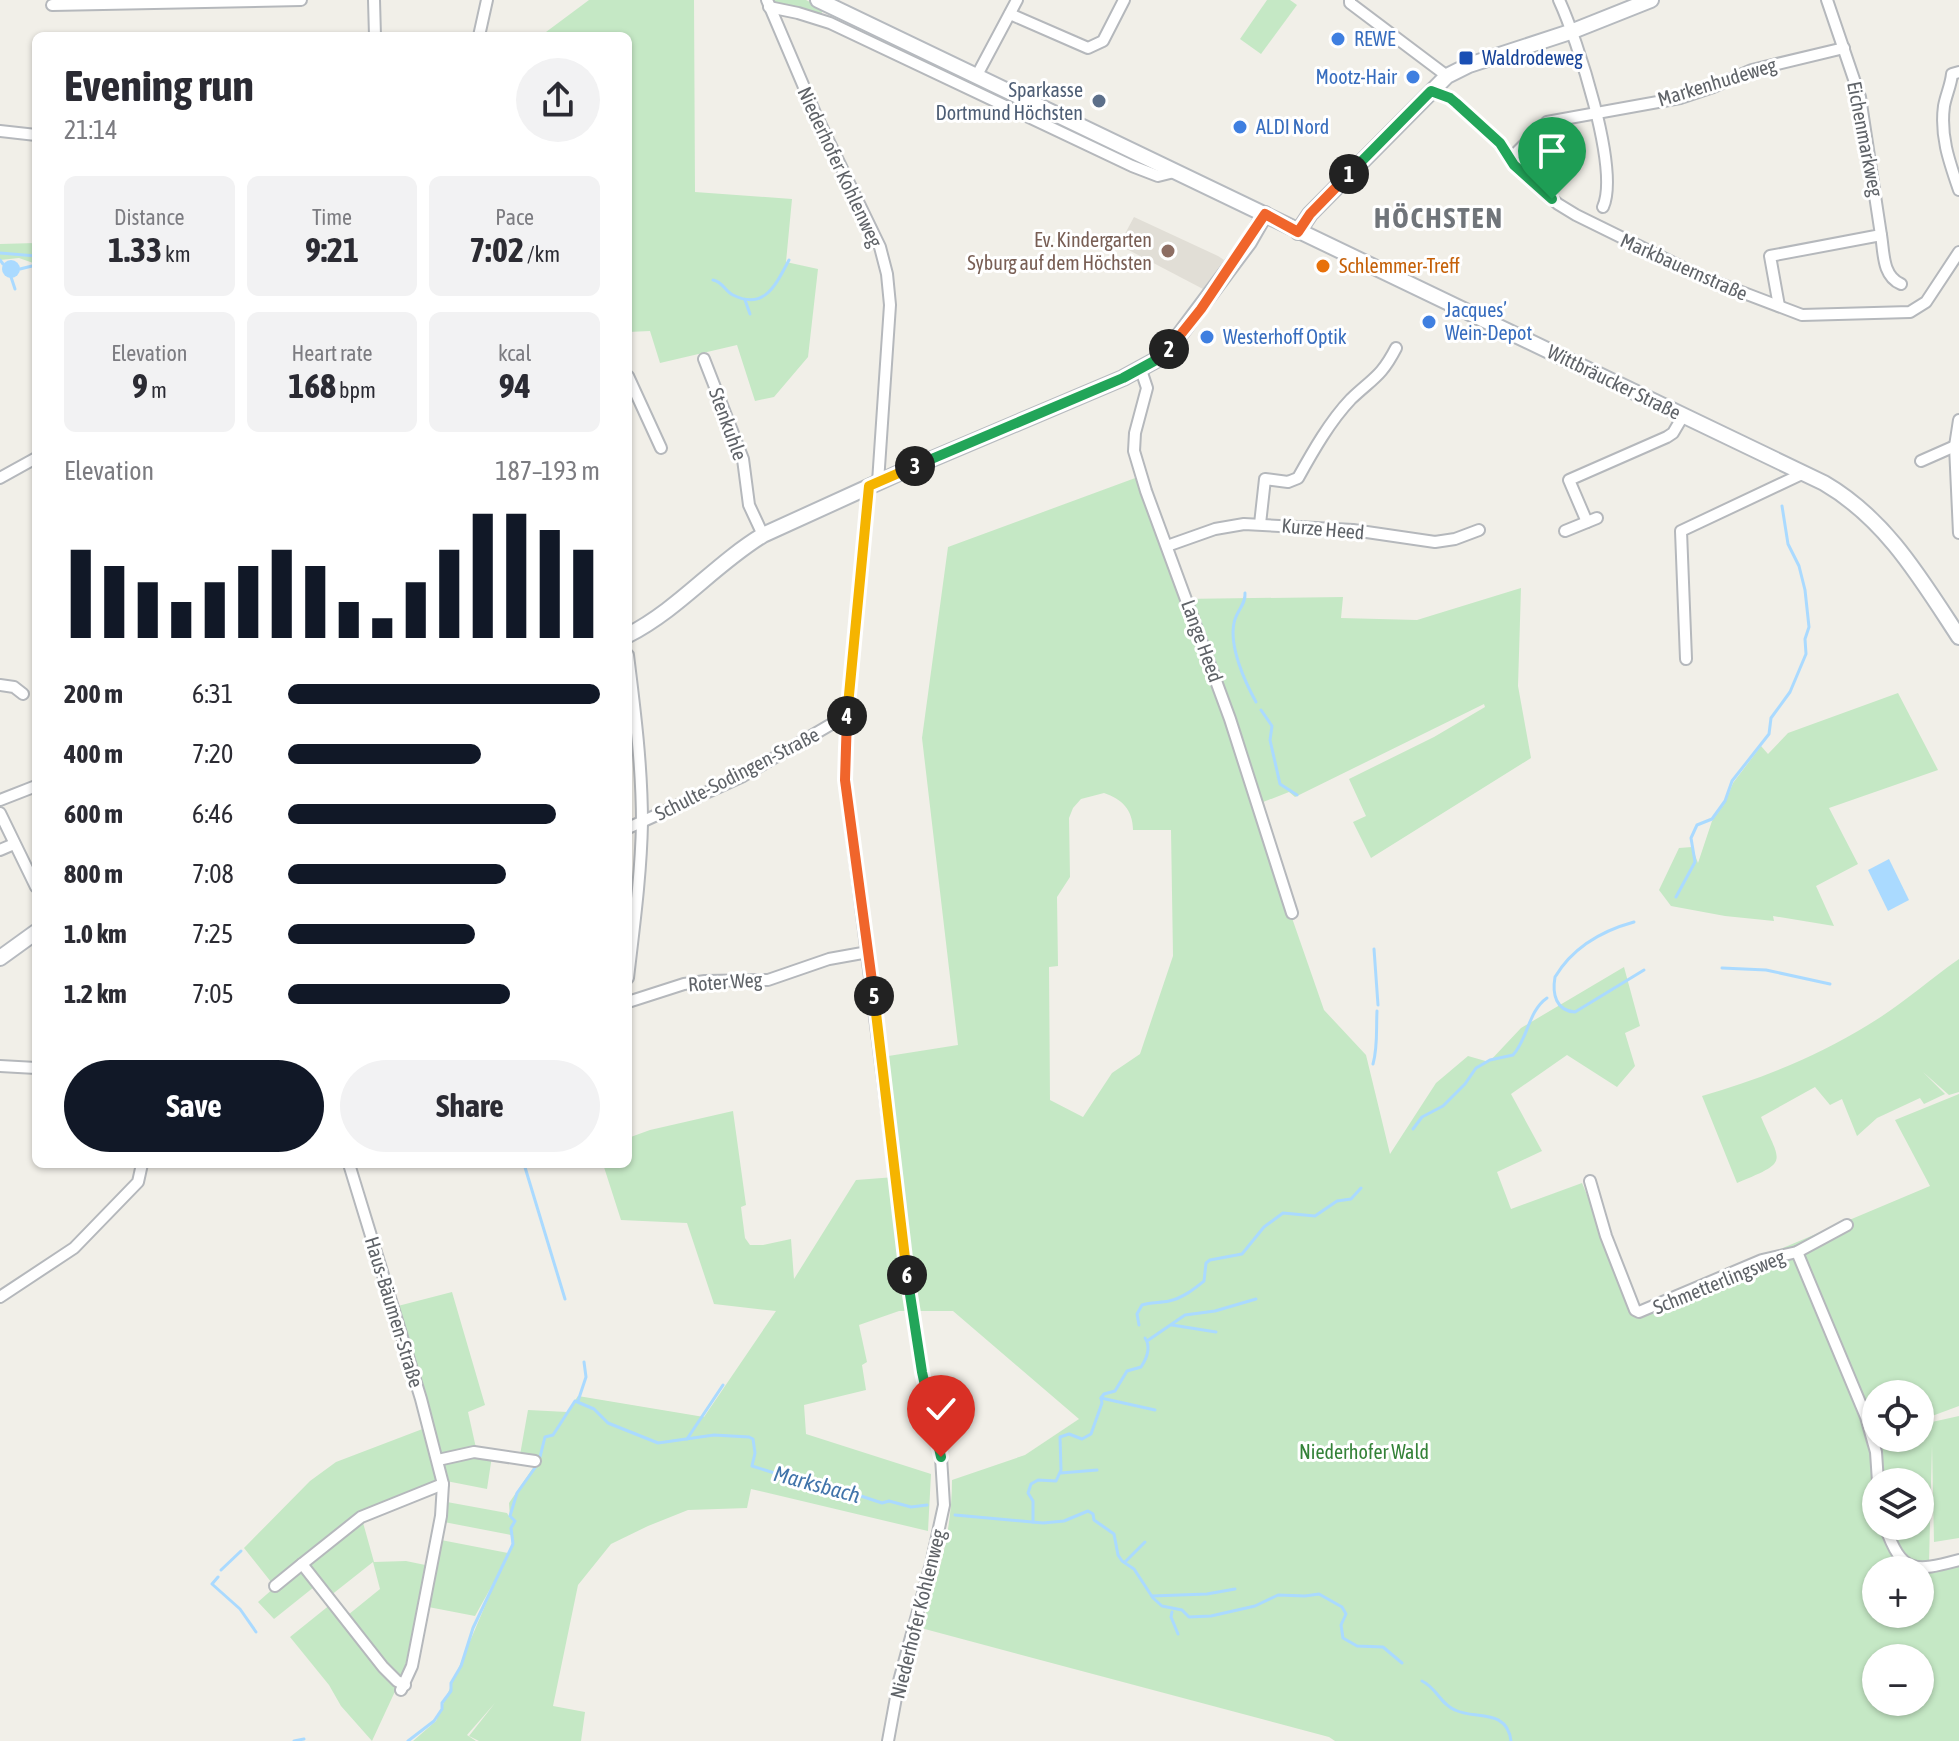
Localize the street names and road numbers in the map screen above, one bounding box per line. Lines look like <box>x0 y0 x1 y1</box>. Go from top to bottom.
street label: Markenhudeweg <box>1655 52 1779 110</box>
street label: Eichenmarkweg <box>1843 79 1888 199</box>
street label: Niederhofer Kohlenweg <box>793 83 888 251</box>
street label: Markbauernstraße <box>1617 228 1751 305</box>
street label: Wittbräucker Straße <box>1544 339 1685 424</box>
street label: Stenkuhle <box>705 385 752 463</box>
street label: Kurze Heed <box>1281 513 1365 544</box>
street label: Lange Heed <box>1177 597 1228 685</box>
street label: Schulte-Sodingen-Straße <box>651 722 823 825</box>
street label: Roter Weg <box>687 967 763 996</box>
street label: Haus-Bäumen-Straße <box>361 1234 428 1390</box>
street label: Schmetterlingsweg <box>1650 1245 1788 1318</box>
street label: Niederhofer Kohlenweg <box>885 1526 950 1701</box>

